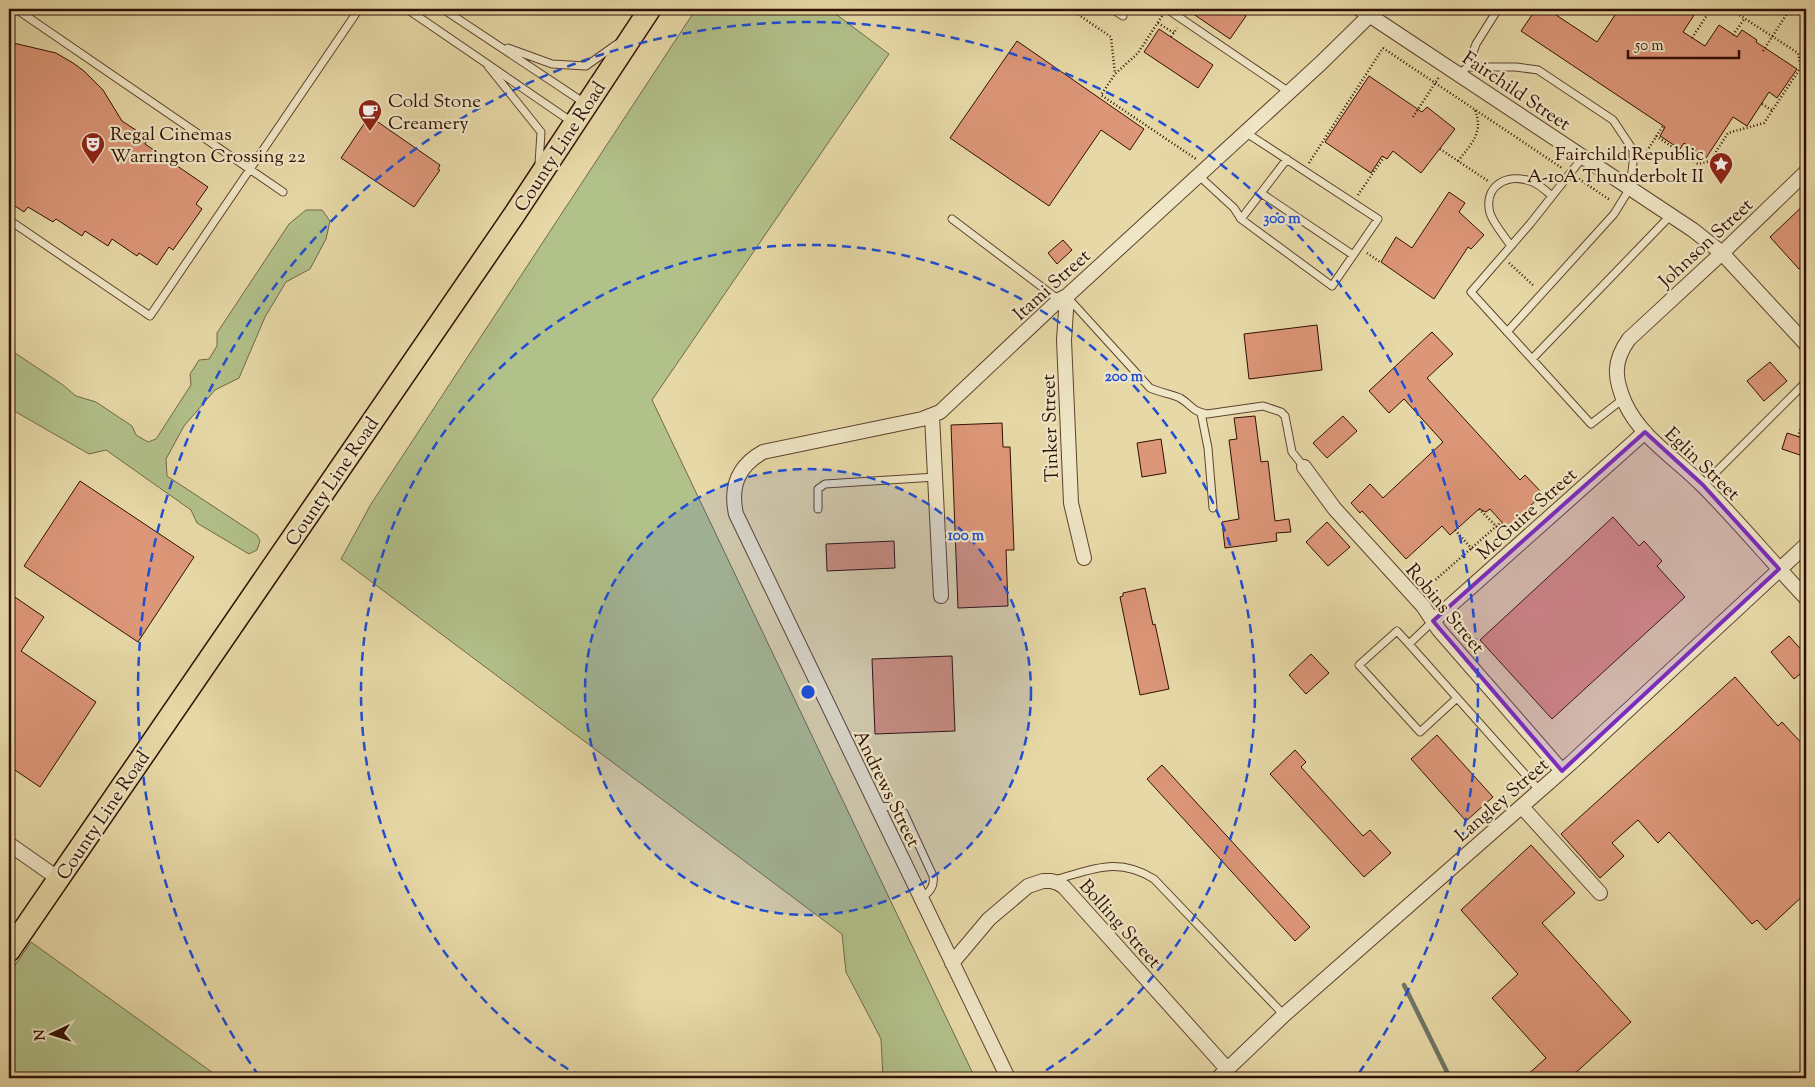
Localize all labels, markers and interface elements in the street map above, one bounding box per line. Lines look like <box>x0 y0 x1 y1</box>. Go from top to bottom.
scale bar <box>1628 28 1739 60</box>
text: 50 m <box>1634 36 1664 57</box>
street label: Fairchild Street <box>1456 46 1576 139</box>
street label: County Line Road <box>509 77 614 218</box>
place label: Cold Stone Creamery <box>388 89 481 138</box>
cafe icon: Cold Stone Creamery <box>357 98 383 132</box>
place label: Regal Cinemas Warrington Crossing 22 <box>110 122 306 171</box>
theatre icon: Regal Cinemas Warrington Crossing 22 <box>80 131 106 165</box>
place label: Fairchild Republic A-10A Thunderbolt II <box>1527 142 1704 191</box>
place icon: Fairchild Republic A-10A Thunderbolt II <box>1708 151 1734 185</box>
street label: Johnson Street <box>1653 193 1760 295</box>
text: 300 m <box>1263 209 1301 230</box>
street label: Itami Street <box>1008 243 1098 328</box>
text: 200 m <box>1105 367 1144 388</box>
street label: Tinker Street <box>1036 373 1067 482</box>
street label: County Line Road <box>280 412 387 552</box>
street label: Eglin Street <box>1657 422 1745 508</box>
street label: McGuire Street <box>1472 462 1584 567</box>
text: 100 m <box>948 526 985 547</box>
street label: Robins Street <box>1398 558 1490 661</box>
centre of rings <box>799 683 817 701</box>
street label: Andrews Street <box>846 726 926 853</box>
street label: County Line Road <box>51 746 158 886</box>
street label: Langley Street <box>1450 752 1556 849</box>
street label: Bolling Street <box>1072 874 1167 976</box>
north arrow <box>28 1010 78 1060</box>
text: N <box>31 1028 51 1041</box>

